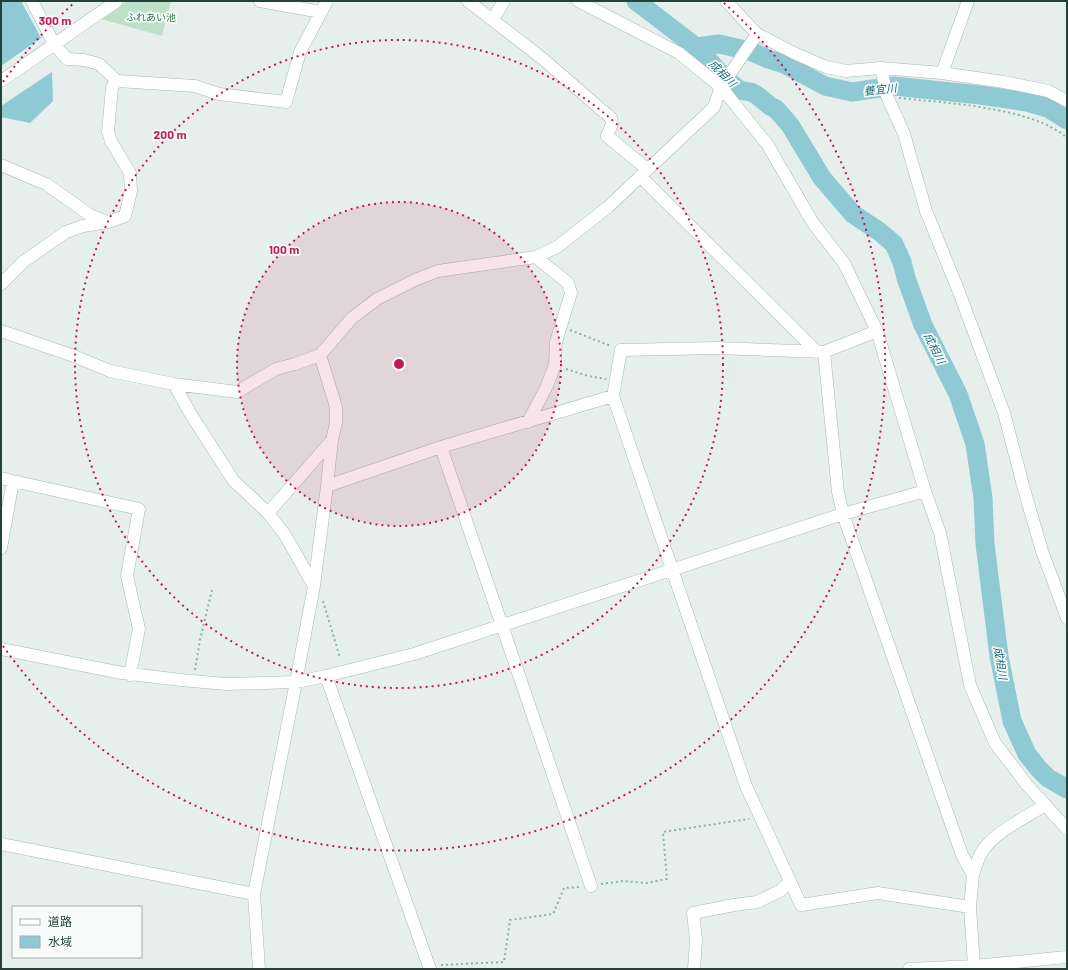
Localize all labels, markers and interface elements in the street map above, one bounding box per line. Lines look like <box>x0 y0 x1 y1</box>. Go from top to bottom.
park label: ふれあい池 <box>126 11 176 23</box>
text: 300 m <box>39 13 71 27</box>
water label: 成相川 <box>707 57 740 90</box>
water label: 養宜川 <box>863 81 898 97</box>
text: 200 m <box>154 127 186 141</box>
text: 100 m <box>269 242 299 256</box>
water label: 成相川 <box>922 330 949 367</box>
centre of rings <box>392 357 406 371</box>
water label: 成相川 <box>992 646 1010 681</box>
legend <box>12 906 142 958</box>
text: 道路 <box>48 914 72 928</box>
text: 水域 <box>48 934 72 948</box>

